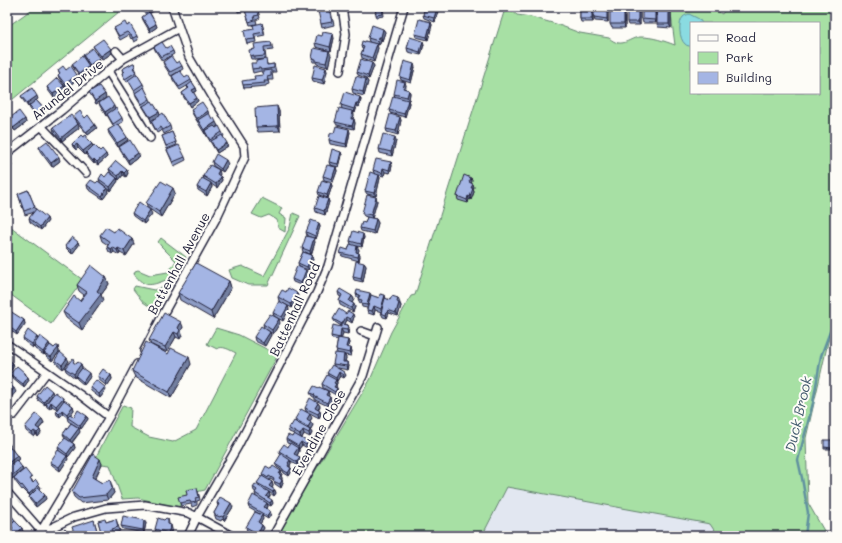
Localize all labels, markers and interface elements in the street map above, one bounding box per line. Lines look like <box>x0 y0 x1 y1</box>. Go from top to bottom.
legend <box>690 22 820 94</box>
text: Road <box>726 29 756 45</box>
text: Park <box>726 49 753 65</box>
street label: Arundel Drive <box>27 55 107 123</box>
text: Building <box>726 69 772 85</box>
street label: Battenhall Avenue <box>143 209 213 317</box>
street label: Battenhall Road <box>265 259 323 359</box>
water label: Duck Brook <box>780 374 816 454</box>
street label: Evendine Close <box>287 386 349 478</box>

